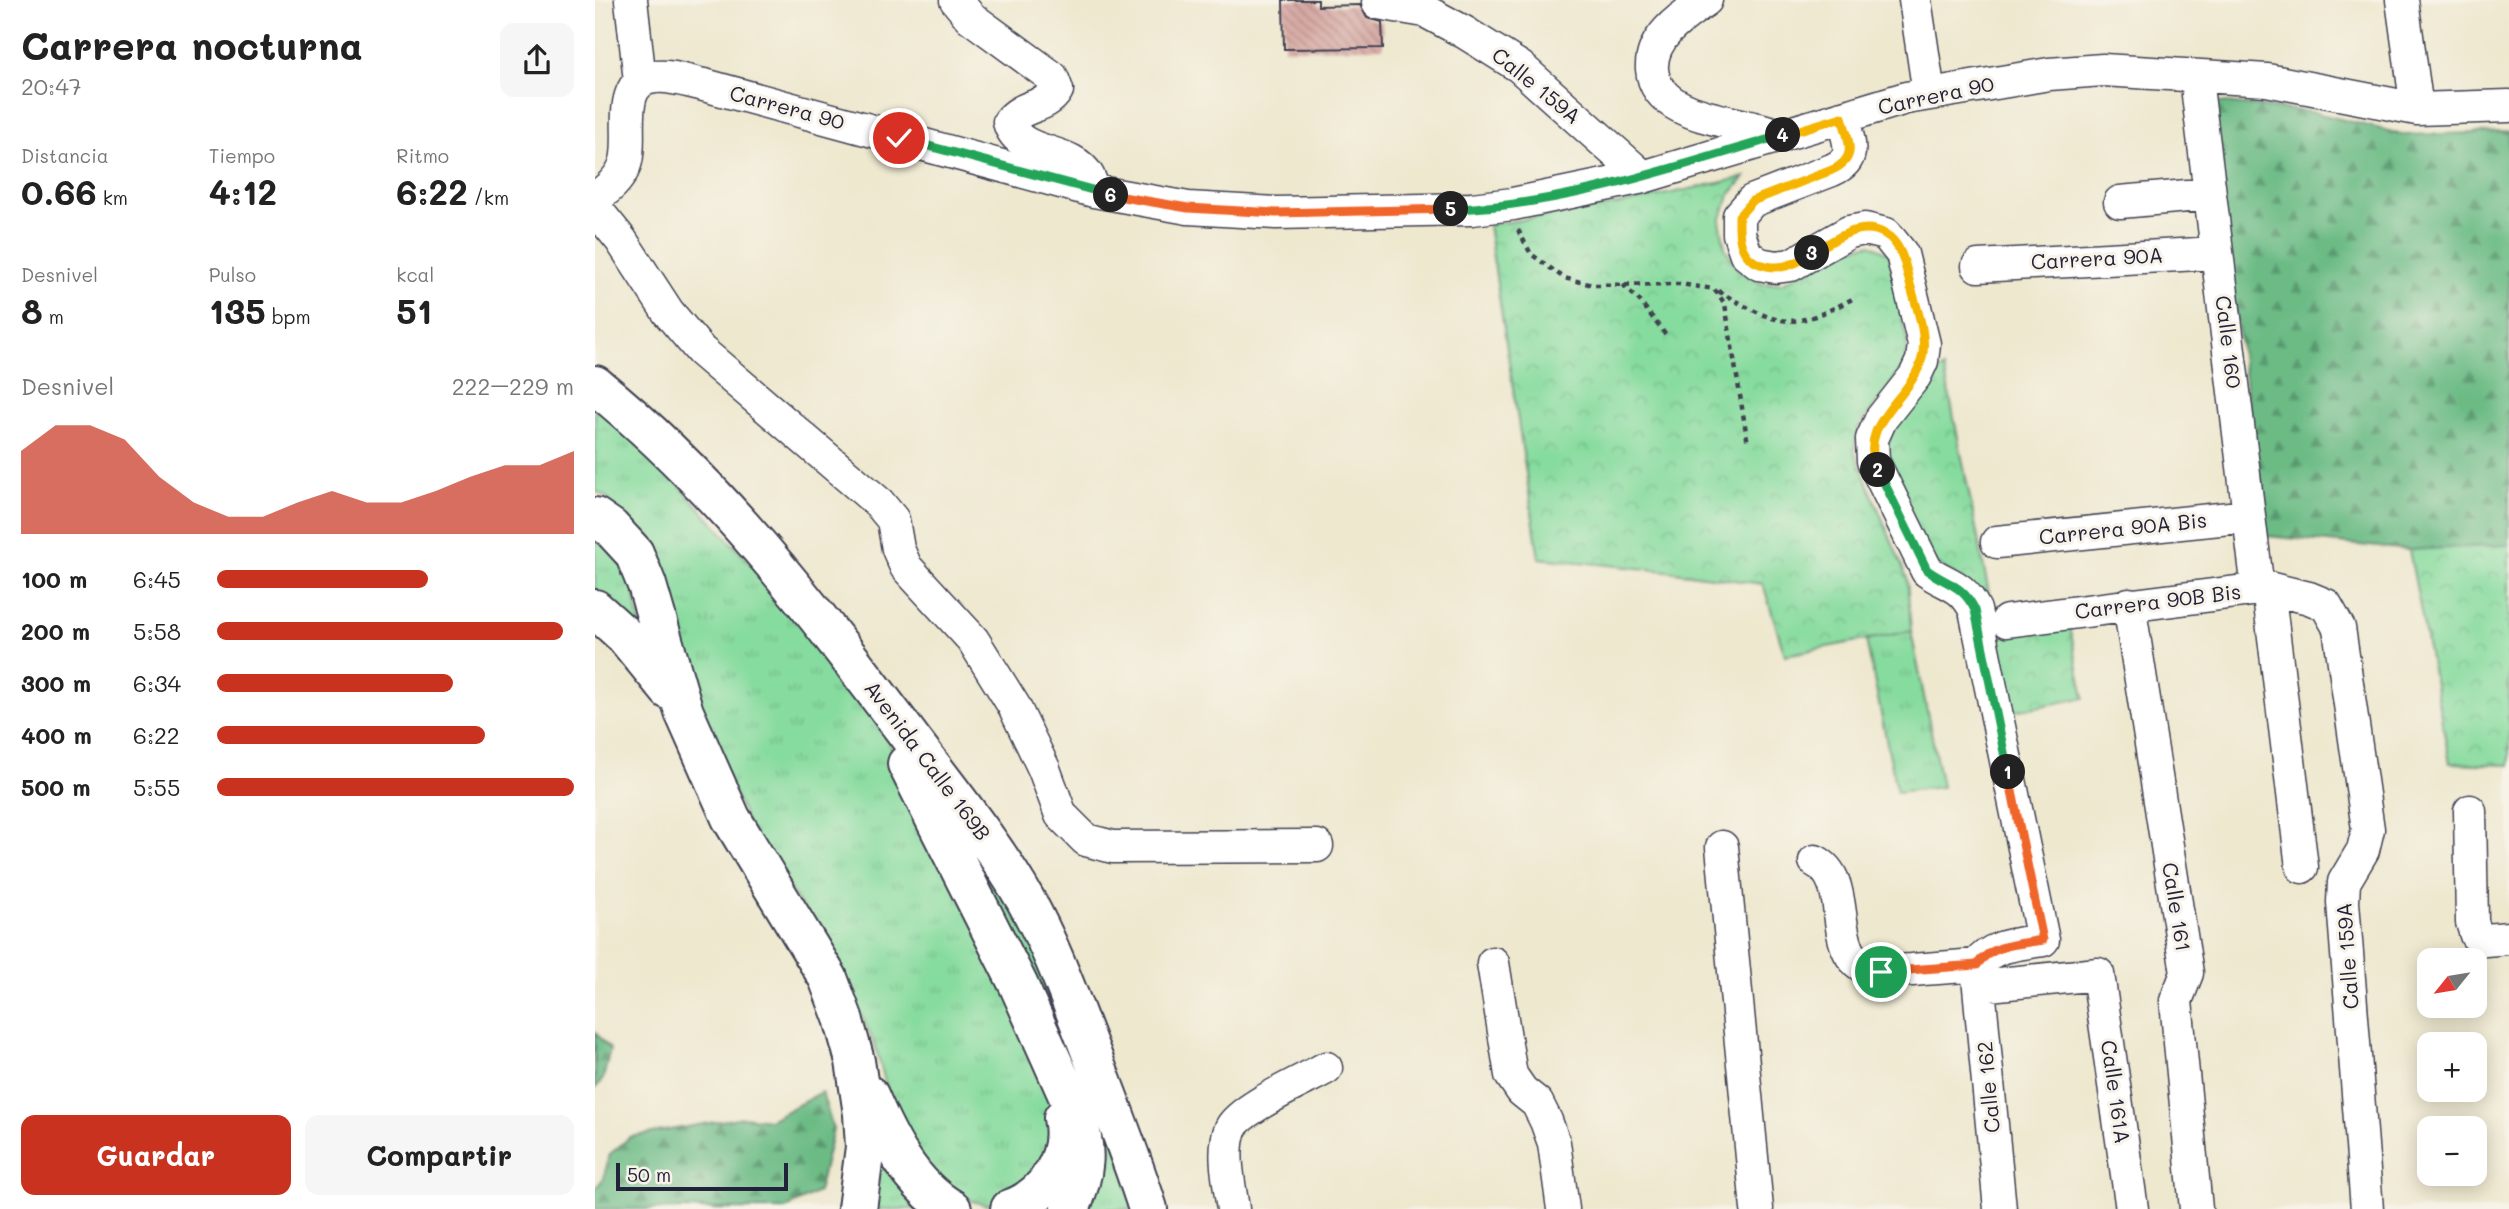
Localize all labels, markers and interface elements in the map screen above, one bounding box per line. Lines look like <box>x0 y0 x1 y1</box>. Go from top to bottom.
text: Carrera nocturna <box>21 20 363 70</box>
button: share <box>500 23 574 97</box>
street label: Calle 159A <box>1487 41 1587 129</box>
street label: Carrera 90 <box>1875 69 1996 120</box>
text: 20:47 <box>21 71 81 101</box>
street label: Carrera 90 <box>727 78 848 135</box>
pin <box>869 108 929 168</box>
pin: 4 <box>1765 118 1801 152</box>
icon: check <box>880 119 918 157</box>
text: 4 <box>1776 122 1789 147</box>
text: Distancia <box>21 143 109 168</box>
text: Tiempo <box>209 143 275 168</box>
text: Ritmo <box>396 143 449 168</box>
text: 0.66 <box>21 168 97 214</box>
text: 4:12 <box>209 168 277 214</box>
text: 6:22 <box>396 168 468 214</box>
pin: 6 <box>1093 178 1129 212</box>
text: 6 <box>1105 182 1116 207</box>
text: km <box>97 185 128 210</box>
text: /km <box>468 185 509 210</box>
pin: 5 <box>1433 192 1469 227</box>
text: 5 <box>1445 196 1456 221</box>
pin: 3 <box>1795 236 1829 270</box>
text: 3 <box>1806 240 1817 265</box>
street label: Carrera 90A <box>2030 241 2164 274</box>
text: Desnivel <box>21 262 98 287</box>
text: Pulso <box>209 262 256 287</box>
text: kcal <box>396 262 434 287</box>
text: 8 <box>21 287 43 333</box>
text: 135 <box>209 287 266 333</box>
text: 51 <box>396 287 432 333</box>
street label: Calle 160 <box>2210 294 2249 390</box>
text: m <box>43 304 64 329</box>
text: bpm <box>266 304 311 329</box>
text: Desnivel <box>21 371 114 401</box>
text: 222–229 m <box>452 371 574 401</box>
pin: 2 <box>1861 452 1895 488</box>
text: 2 <box>1872 457 1883 482</box>
street label: Carrera 90A Bis <box>2037 505 2208 550</box>
text: 100 m <box>21 564 87 594</box>
text: 6:45 <box>133 564 181 594</box>
street label: Carrera 90B Bis <box>2073 577 2242 624</box>
text: 200 m <box>21 616 90 646</box>
text: 5:58 <box>133 616 181 646</box>
text: 300 m <box>21 668 91 698</box>
text: 6:34 <box>133 668 181 698</box>
street label: Avenida Calle 169B <box>859 675 997 846</box>
text: 400 m <box>21 720 92 750</box>
text: 6:22 <box>133 720 180 750</box>
pin: 1 <box>1991 754 2025 790</box>
text: 1 <box>2003 759 2012 784</box>
text: 500 m <box>21 772 91 802</box>
text: 5:55 <box>133 772 180 802</box>
street label: Calle 161 <box>2157 860 2198 953</box>
street label: Calle 159A <box>2329 902 2364 1010</box>
pin <box>1851 942 1911 1002</box>
north arrow <box>2417 948 2487 1018</box>
map controls <box>2417 948 2487 1186</box>
icon: arrive <box>1862 953 1900 991</box>
button: + <box>2417 1032 2487 1102</box>
street label: Calle 161A <box>2096 1038 2137 1145</box>
street label: Calle 162 <box>1970 1040 2005 1134</box>
button: Guardar <box>21 1115 291 1195</box>
button: Compartir <box>305 1115 574 1195</box>
button: − <box>2417 1116 2487 1186</box>
scale bar <box>616 1160 787 1192</box>
text: 50 m <box>627 1162 671 1187</box>

